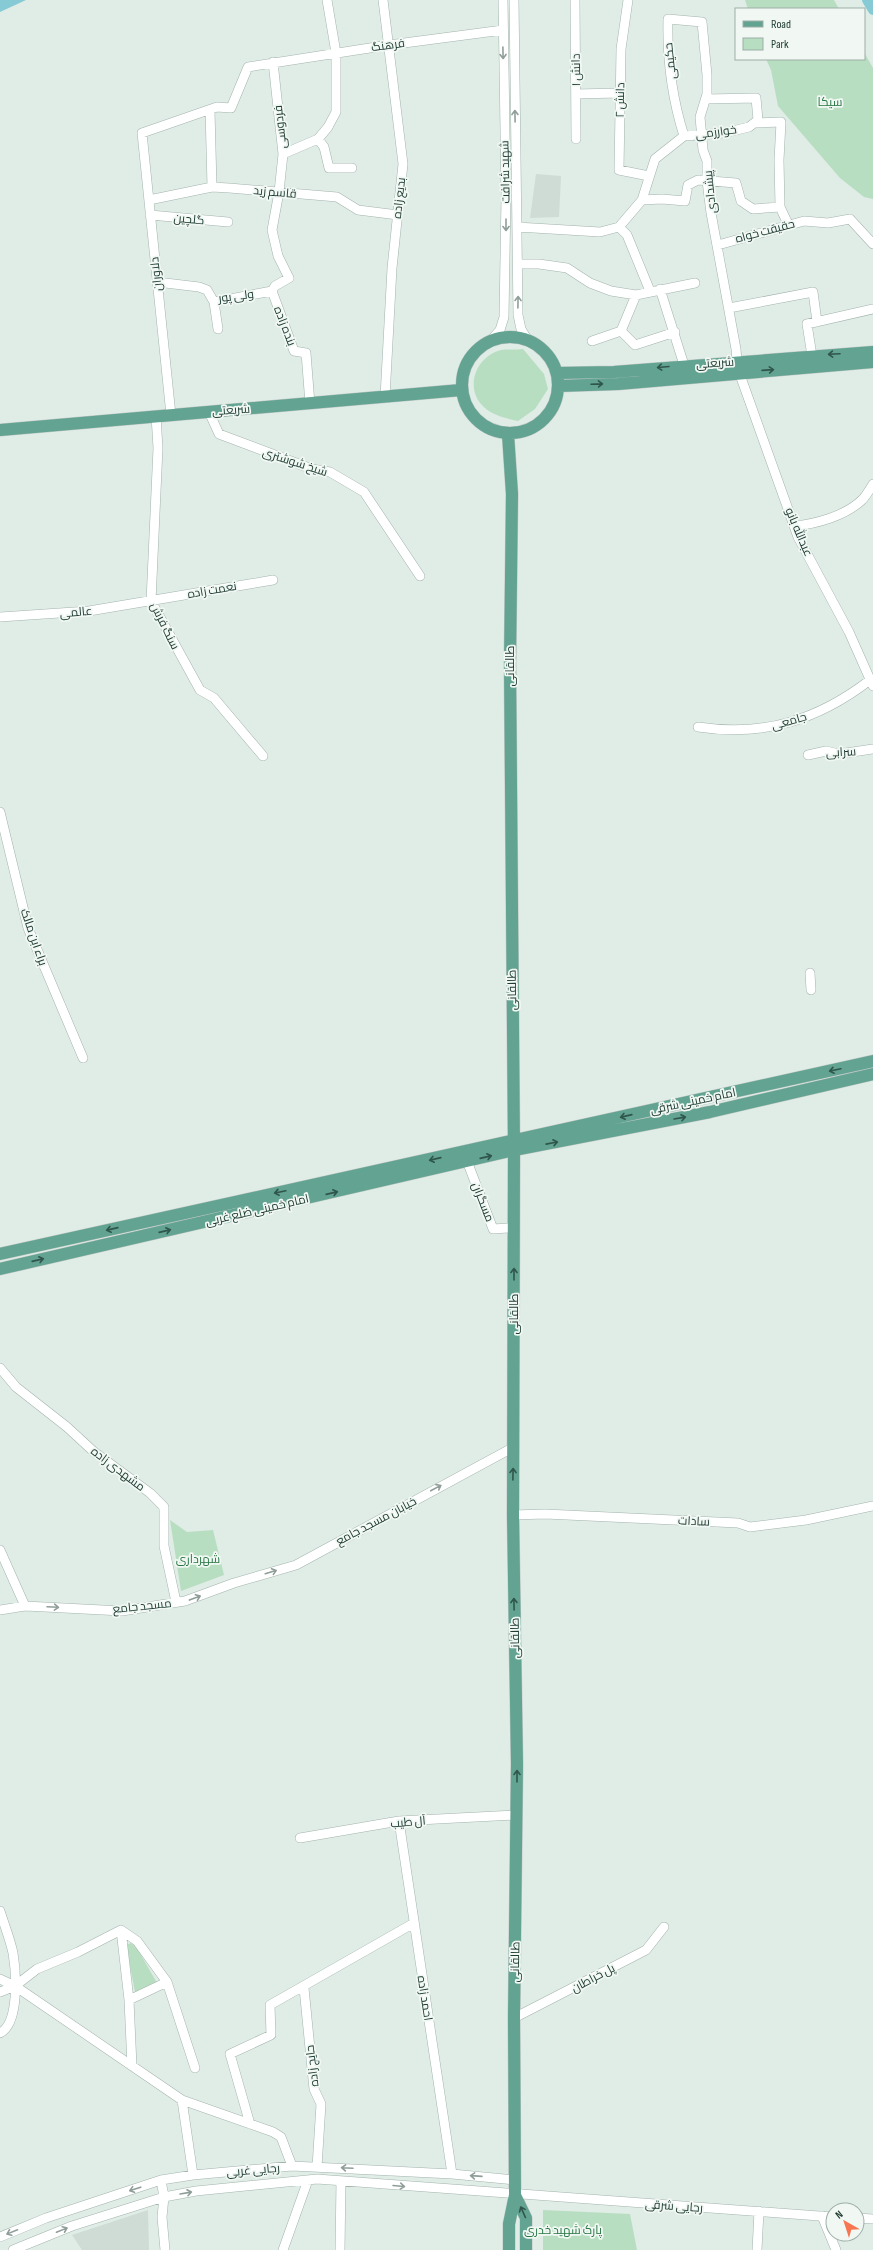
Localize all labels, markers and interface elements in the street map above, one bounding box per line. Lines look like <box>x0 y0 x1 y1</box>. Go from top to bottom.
legend <box>735 8 865 60</box>
text: Road <box>771 17 791 32</box>
street label: فرهنگ <box>370 36 406 55</box>
text: Park <box>771 37 789 52</box>
street label: حکیمی <box>661 42 680 80</box>
one-way arrow <box>499 46 507 59</box>
street label: دانش ۱ <box>569 53 584 87</box>
street label: دانش ۲ <box>613 82 628 118</box>
park label: سیکا <box>818 95 843 110</box>
street label: فردوسی <box>271 104 290 149</box>
one-way arrow <box>512 110 519 123</box>
street label: خوارزمی <box>695 122 738 143</box>
street label: شهید شرافت <box>497 140 514 204</box>
street label: پیشدادی <box>701 169 721 214</box>
street label: بدیع زاده <box>390 177 409 219</box>
street label: قاسم زید <box>253 183 297 202</box>
street label: گلچین <box>173 211 205 229</box>
street label: حقیقت خواه <box>734 216 797 247</box>
one-way arrow <box>502 218 510 231</box>
street label: دلاوران <box>147 256 166 292</box>
street label: ولی پور <box>216 287 255 307</box>
one-way arrow <box>514 296 522 309</box>
street label: بنده زاده <box>270 304 299 348</box>
one-way arrow <box>828 351 841 358</box>
street label: شریعتی <box>695 355 735 372</box>
one-way arrow <box>657 364 670 371</box>
one-way arrow <box>761 366 774 373</box>
one-way arrow <box>590 381 603 388</box>
street label: شریعتی <box>211 402 251 419</box>
street label: شیخ شوشتری <box>260 445 329 480</box>
street label: عبدالله بانو <box>782 505 816 559</box>
street label: نعمت زاده <box>186 579 238 602</box>
street label: سنگ فرش <box>147 600 182 652</box>
street label: عالمی <box>59 604 93 621</box>
street label: طالقانی <box>503 646 518 686</box>
street label: جامعی <box>770 709 809 734</box>
street label: سرابی <box>825 744 857 761</box>
street label: براء ابن مالک <box>17 907 50 968</box>
street label: طالقانی <box>505 969 520 1011</box>
one-way arrow <box>829 1066 842 1074</box>
street label: امام خمینی شرقی <box>649 1085 737 1118</box>
one-way arrow <box>620 1112 633 1120</box>
one-way arrow <box>673 1113 686 1121</box>
one-way arrow <box>545 1138 558 1146</box>
one-way arrow <box>479 1152 492 1160</box>
one-way arrow <box>429 1155 442 1163</box>
street label: مسگران <box>468 1180 497 1224</box>
one-way arrow <box>326 1188 339 1196</box>
one-way arrow <box>274 1189 287 1197</box>
street label: امام خمینی ضلع غربی <box>204 1191 310 1230</box>
one-way arrow <box>106 1225 119 1233</box>
one-way arrow <box>158 1227 171 1235</box>
one-way arrow <box>31 1256 44 1264</box>
one-way arrow <box>510 1268 518 1281</box>
street label: طالقانی <box>507 1294 522 1334</box>
street label: مشهدی زاده <box>88 1444 148 1495</box>
one-way arrow <box>509 1468 517 1481</box>
one-way arrow <box>430 1484 442 1492</box>
street label: خیابان مسجد جامع <box>333 1494 419 1549</box>
street label: سادات <box>678 1513 710 1530</box>
park label: شهرداری <box>176 1552 220 1567</box>
one-way arrow <box>264 1568 277 1575</box>
one-way arrow <box>189 1593 201 1601</box>
street label: مسجد جامع <box>112 1596 172 1617</box>
one-way arrow <box>511 1598 518 1611</box>
one-way arrow <box>46 1603 59 1611</box>
street label: طالقانی <box>508 1617 523 1659</box>
one-way arrow <box>513 1770 521 1783</box>
street label: آل طیب <box>390 1813 427 1832</box>
street label: طالقانی <box>508 1941 523 1983</box>
street label: پل خراطان <box>569 1960 619 1997</box>
street label: احمد زاده <box>414 1974 435 2022</box>
street label: حایج زاده <box>302 2044 323 2088</box>
street label: رجایی غربی <box>226 2161 280 2180</box>
one-way arrow <box>341 2165 354 2172</box>
one-way arrow <box>470 2172 483 2180</box>
one-way arrow <box>392 2182 405 2189</box>
one-way arrow <box>129 2186 142 2193</box>
one-way arrow <box>179 2189 192 2197</box>
street label: رجایی شرقی <box>645 2197 703 2216</box>
north arrow <box>825 2202 865 2242</box>
one-way arrow <box>519 2206 526 2218</box>
text: N <box>833 2208 845 2222</box>
park label: پارک شهید خدری <box>524 2223 603 2239</box>
one-way arrow <box>55 2226 67 2234</box>
one-way arrow <box>7 2228 19 2236</box>

